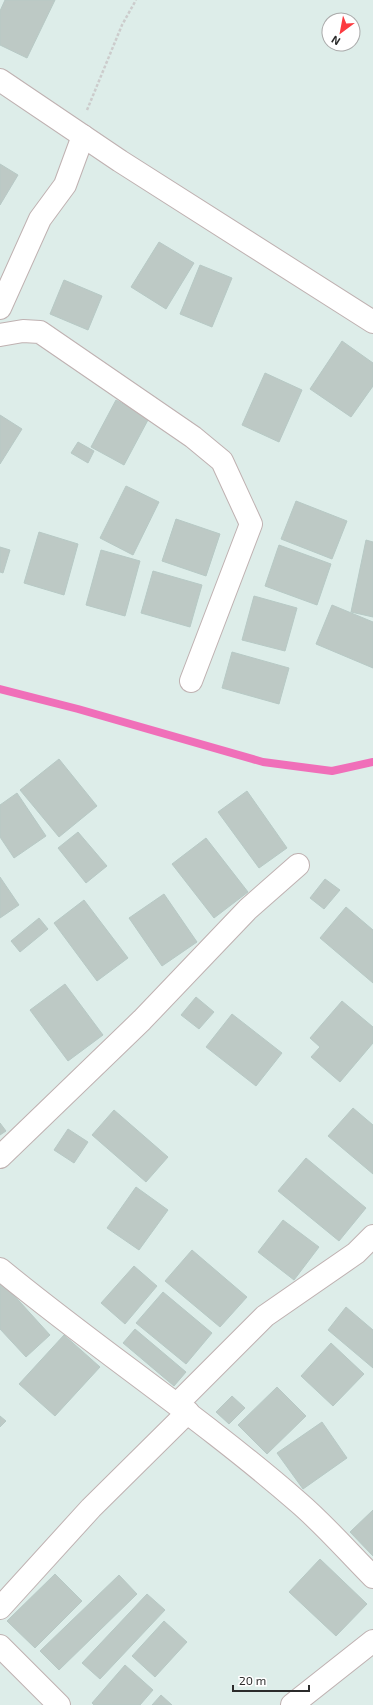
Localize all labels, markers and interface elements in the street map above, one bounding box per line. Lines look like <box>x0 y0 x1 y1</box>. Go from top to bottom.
north arrow <box>321 12 361 52</box>
text: N <box>329 33 342 49</box>
scale bar <box>233 1667 309 1693</box>
text: 20 m <box>239 1673 266 1687</box>

